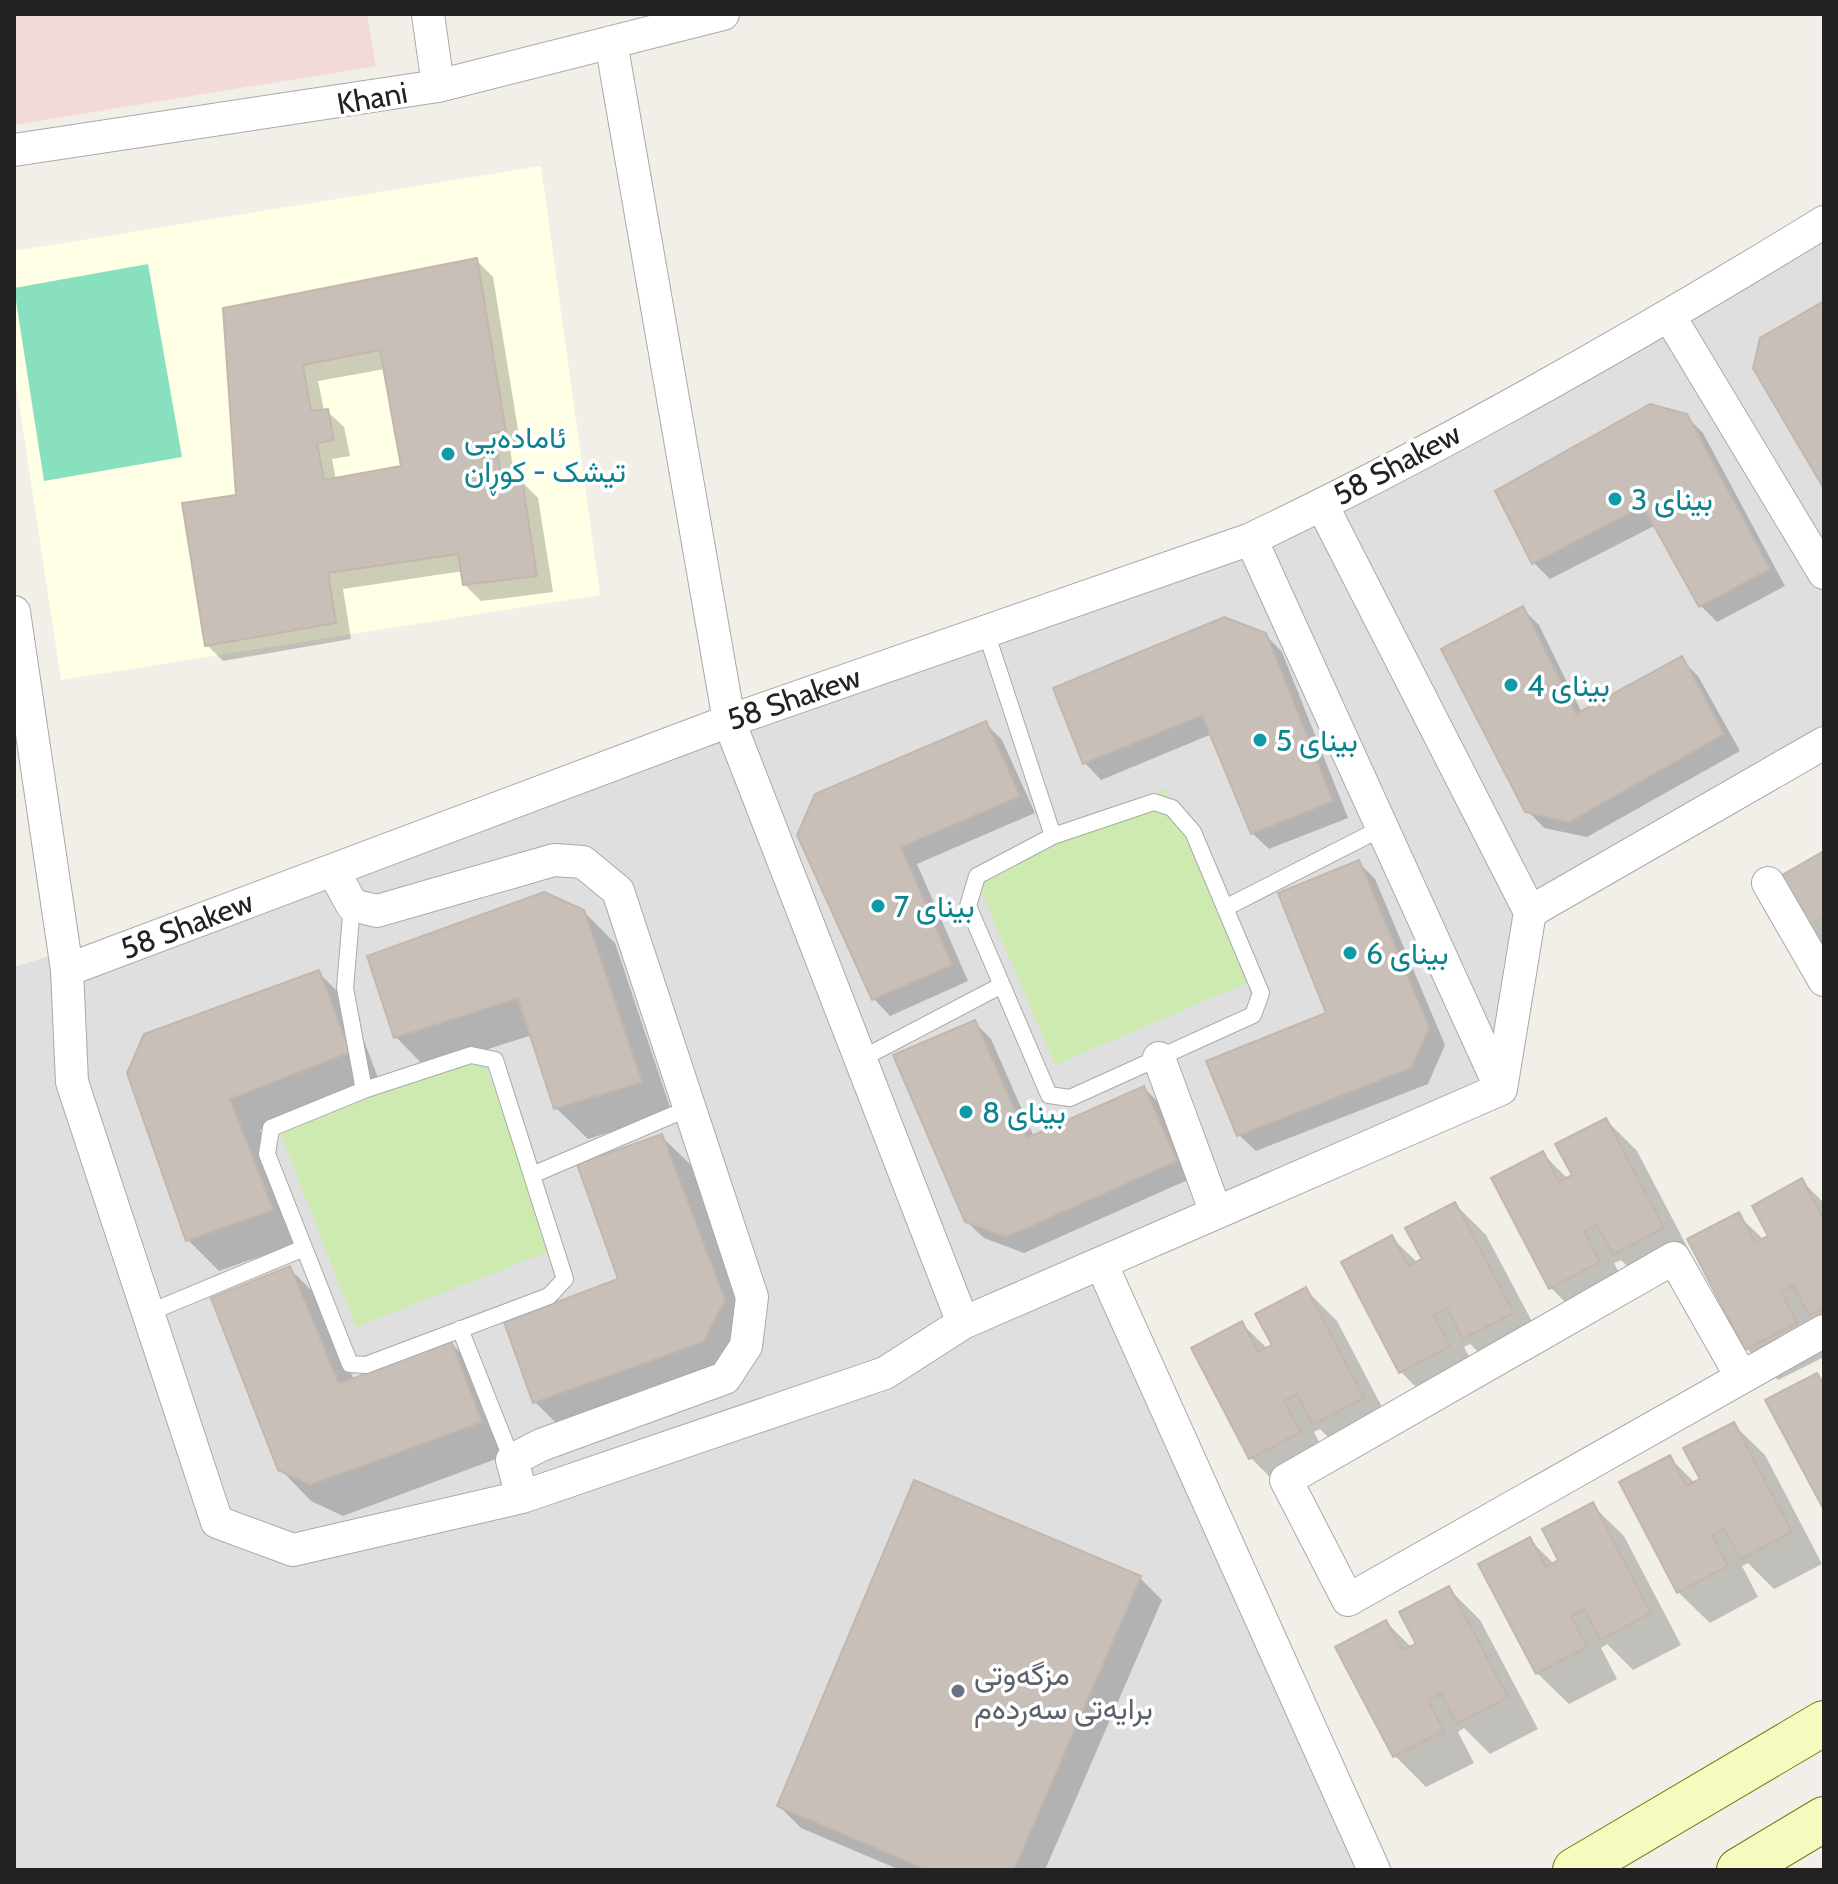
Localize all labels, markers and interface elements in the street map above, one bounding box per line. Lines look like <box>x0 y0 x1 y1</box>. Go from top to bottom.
street label: Khani <box>334 74 410 122</box>
street label: 58 Shakew <box>1327 415 1467 513</box>
place label: ئامادەیی تیشک - کوڕان <box>464 419 626 496</box>
marker: ئامادەیی تیشک - کوڕان <box>439 445 457 463</box>
place label: بيناى 3 <box>1631 481 1713 518</box>
marker: بيناى 3 <box>1606 490 1624 508</box>
street label: 58 Shakew <box>722 658 866 738</box>
place label: بيناى 4 <box>1527 667 1610 704</box>
marker: بيناى 4 <box>1502 676 1520 694</box>
place label: بيناى 5 <box>1276 722 1358 759</box>
marker: بيناى 5 <box>1251 731 1269 749</box>
street label: 58 Shakew <box>115 883 259 967</box>
place label: بيناى 7 <box>894 888 975 925</box>
marker: بيناى 7 <box>869 897 887 915</box>
place label: بيناى 6 <box>1366 935 1449 972</box>
marker: بيناى 6 <box>1341 944 1359 962</box>
place label: بيناى 8 <box>982 1094 1066 1131</box>
marker: بيناى 8 <box>957 1103 975 1121</box>
place label: مزگەوتی برایەتی سەردەم <box>974 1656 1153 1728</box>
marker: مزگەوتی برایەتی سەردەم <box>949 1682 967 1700</box>

